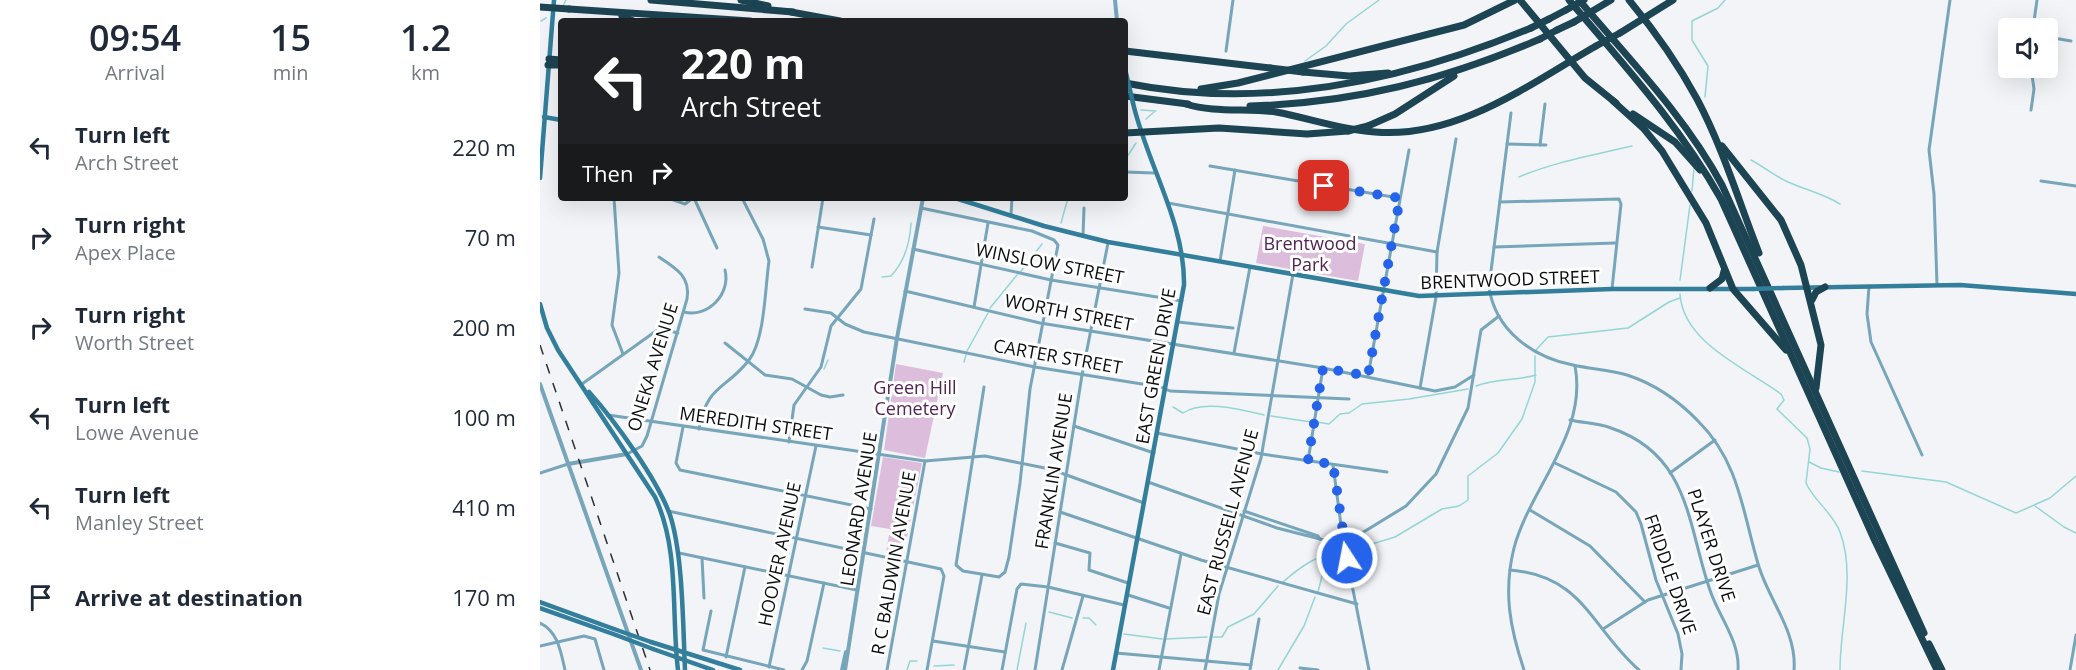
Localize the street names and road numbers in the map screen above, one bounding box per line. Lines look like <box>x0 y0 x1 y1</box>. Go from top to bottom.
street label: WINSLOW STREET <box>974 237 1126 289</box>
street label: BRENTWOOD STREET <box>1420 264 1600 294</box>
street label: EAST GREEN DRIVE <box>1129 286 1181 446</box>
street label: WORTH STREET <box>1003 288 1135 336</box>
street label: ONEKA AVENUE <box>621 300 683 434</box>
street label: CARTER STREET <box>992 333 1124 379</box>
street label: FRANKLIN AVENUE <box>1029 391 1077 551</box>
street label: MEREDITH STREET <box>678 400 834 446</box>
street label: EAST RUSSELL AVENUE <box>1191 426 1263 618</box>
street label: LEONARD AVENUE <box>834 430 882 588</box>
street label: R C BALDWIN AVENUE <box>865 469 921 657</box>
street label: HOOVER AVENUE <box>752 480 806 628</box>
street label: PLAYER DRIVE <box>1682 485 1742 605</box>
street label: FRIDDLE DRIVE <box>1639 511 1703 637</box>

